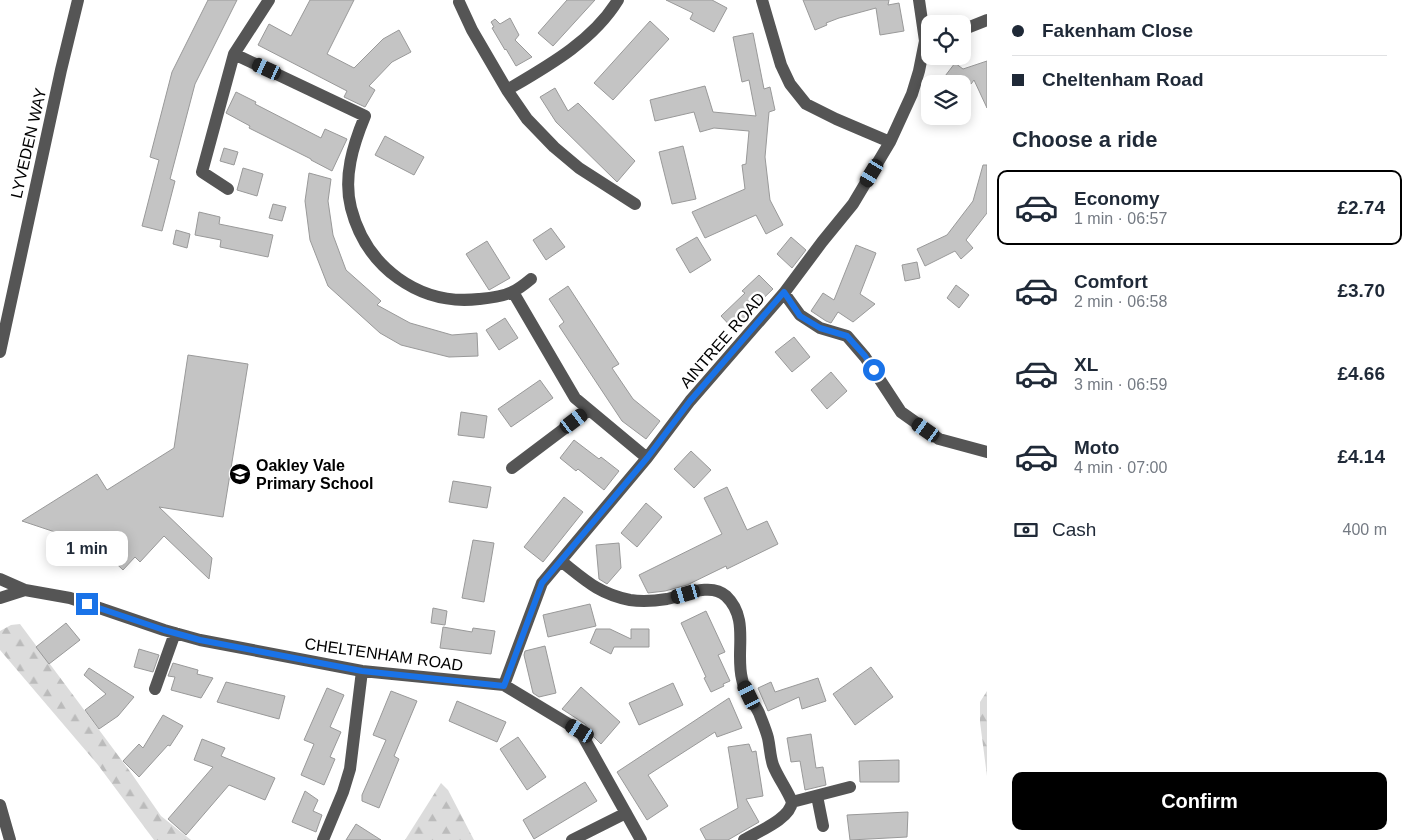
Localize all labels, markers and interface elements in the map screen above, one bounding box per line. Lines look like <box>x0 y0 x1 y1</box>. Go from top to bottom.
map controls <box>921 15 971 125</box>
button: locate <box>921 15 971 65</box>
text: Fakenham Close <box>1042 20 1193 41</box>
car <box>250 56 283 82</box>
text: Cheltenham Road <box>1042 69 1204 90</box>
button: layers <box>921 75 971 125</box>
street label: LYVEDEN WAY <box>8 86 50 200</box>
text: Choose a ride <box>1012 127 1157 152</box>
car <box>857 156 886 190</box>
icon: car <box>1014 185 1059 230</box>
text: Economy <box>1074 188 1160 209</box>
text: £2.74 <box>1337 197 1385 218</box>
text: 1 min · 06:57 <box>1074 210 1167 227</box>
icon: car <box>1014 268 1059 313</box>
text: Comfort <box>1074 271 1148 292</box>
text: £3.70 <box>1337 280 1385 301</box>
street label: AINTREE ROAD <box>677 289 768 391</box>
text: 2 min · 06:58 <box>1074 293 1167 310</box>
icon: car <box>1014 351 1059 396</box>
text: XL <box>1074 354 1098 375</box>
route start <box>863 359 885 381</box>
text: £4.66 <box>1337 363 1385 384</box>
text: 3 min · 06:59 <box>1074 376 1167 393</box>
car <box>557 406 590 436</box>
car <box>909 415 942 445</box>
icon: car <box>1014 434 1059 479</box>
text: Moto <box>1074 437 1119 458</box>
text: £4.14 <box>1337 446 1385 467</box>
place label: Oakley Vale Primary School <box>256 457 373 492</box>
text: 4 min · 07:00 <box>1074 459 1167 476</box>
school or university icon: Oakley Vale Primary School <box>228 462 252 486</box>
icon: cash <box>1012 516 1040 544</box>
text: Cash <box>1052 519 1096 540</box>
text: 400 m <box>1343 521 1387 538</box>
callout: 1 min <box>46 532 128 566</box>
text: 1 min <box>66 540 108 557</box>
car <box>669 583 702 605</box>
route end <box>76 593 98 615</box>
street label: CHELTENHAM ROAD <box>304 635 464 674</box>
car <box>735 678 762 712</box>
car <box>563 717 596 745</box>
button: Confirm <box>1012 772 1387 830</box>

